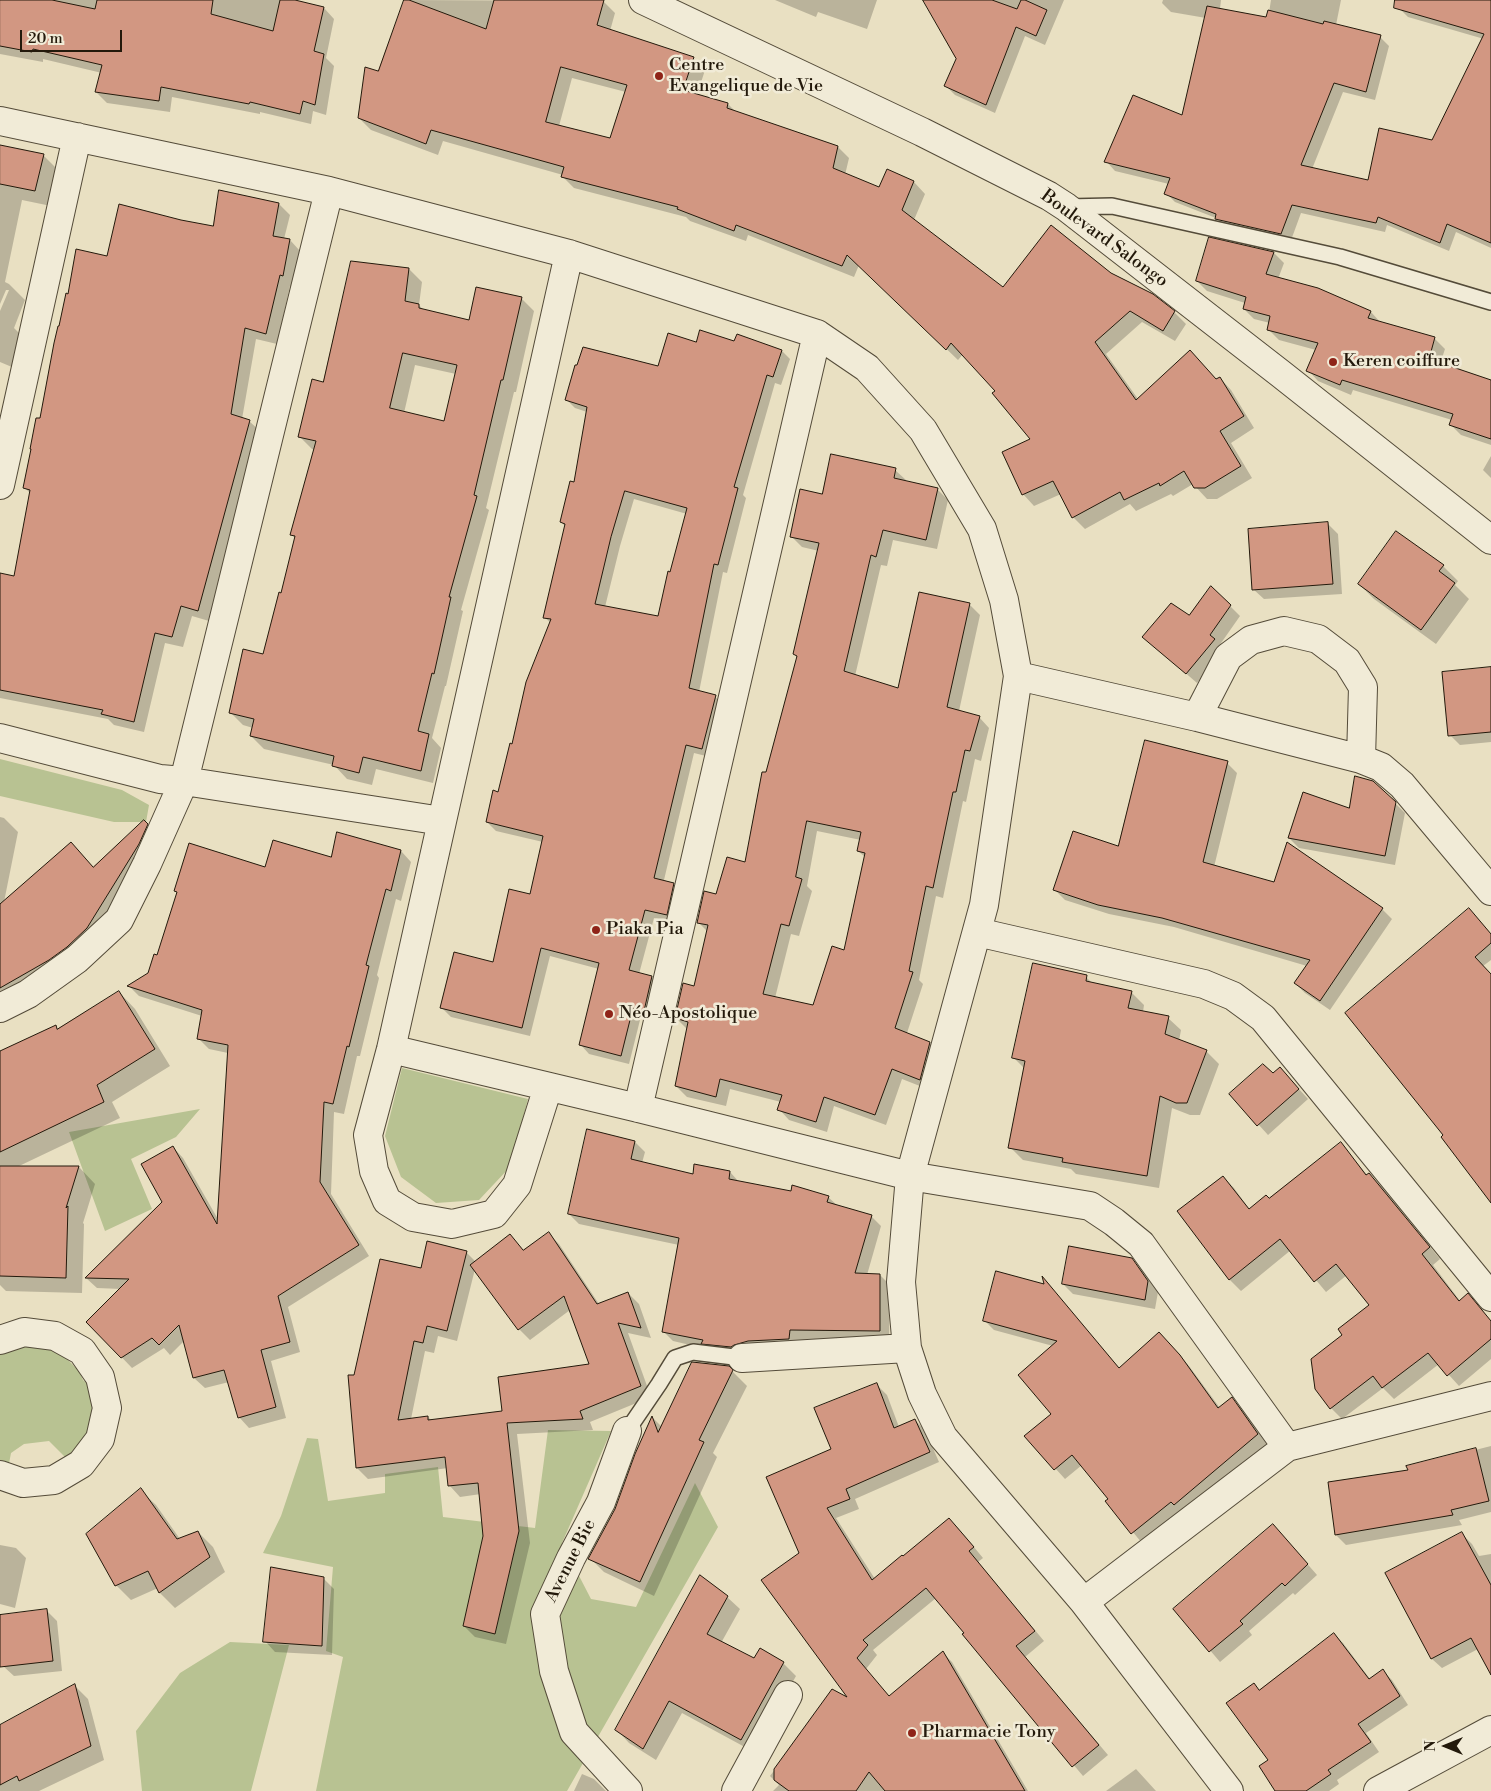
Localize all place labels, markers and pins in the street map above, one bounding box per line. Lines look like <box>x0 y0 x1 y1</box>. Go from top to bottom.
place label: Centre Evangelique de Vie <box>669 55 823 98</box>
marker: Centre Evangelique de Vie <box>653 70 665 82</box>
place label: Keren coiffure <box>1343 351 1460 373</box>
marker: Keren coiffure <box>1327 356 1339 368</box>
place label: Piaka Pia <box>606 919 684 941</box>
marker: Piaka Pia <box>590 924 602 936</box>
place label: Néo-Apostolique <box>619 1003 757 1025</box>
marker: Néo-Apostolique <box>603 1008 615 1020</box>
place label: Pharmacie Tony <box>922 1722 1055 1744</box>
marker: Pharmacie Tony <box>906 1727 918 1739</box>

